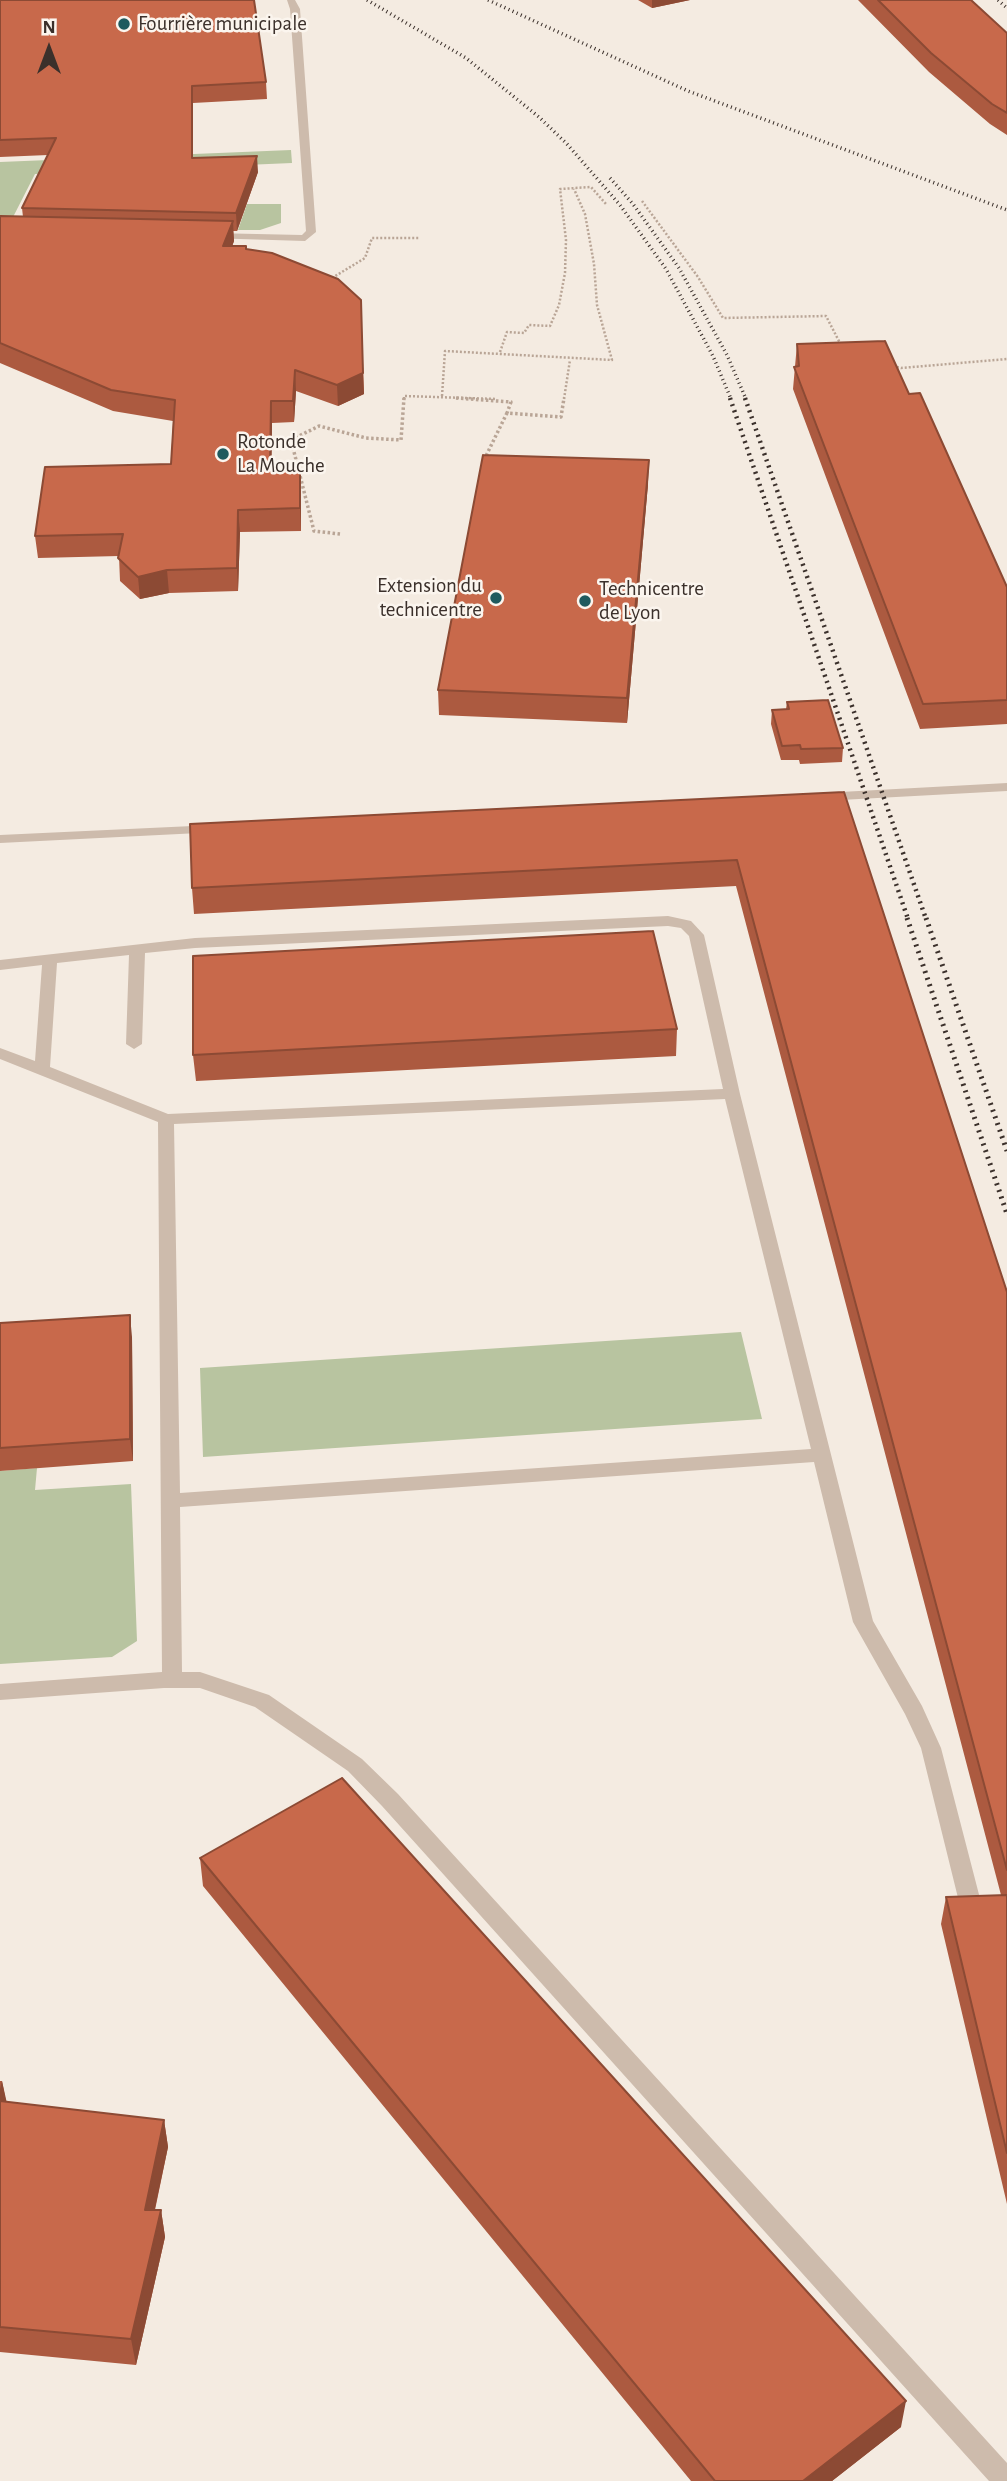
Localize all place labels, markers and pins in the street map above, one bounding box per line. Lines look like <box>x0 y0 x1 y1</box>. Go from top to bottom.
place label: Fourrière municipale <box>138 11 307 37</box>
marker: Fourrière municipale <box>116 16 132 32</box>
place label: Rotonde La Mouche <box>237 429 325 479</box>
marker: Rotonde La Mouche <box>215 446 231 462</box>
place label: Extension du technicentre <box>377 573 482 623</box>
place label: Technicentre de Lyon <box>599 576 704 626</box>
marker: Extension du technicentre <box>488 590 504 606</box>
marker: Technicentre de Lyon <box>577 593 593 609</box>

